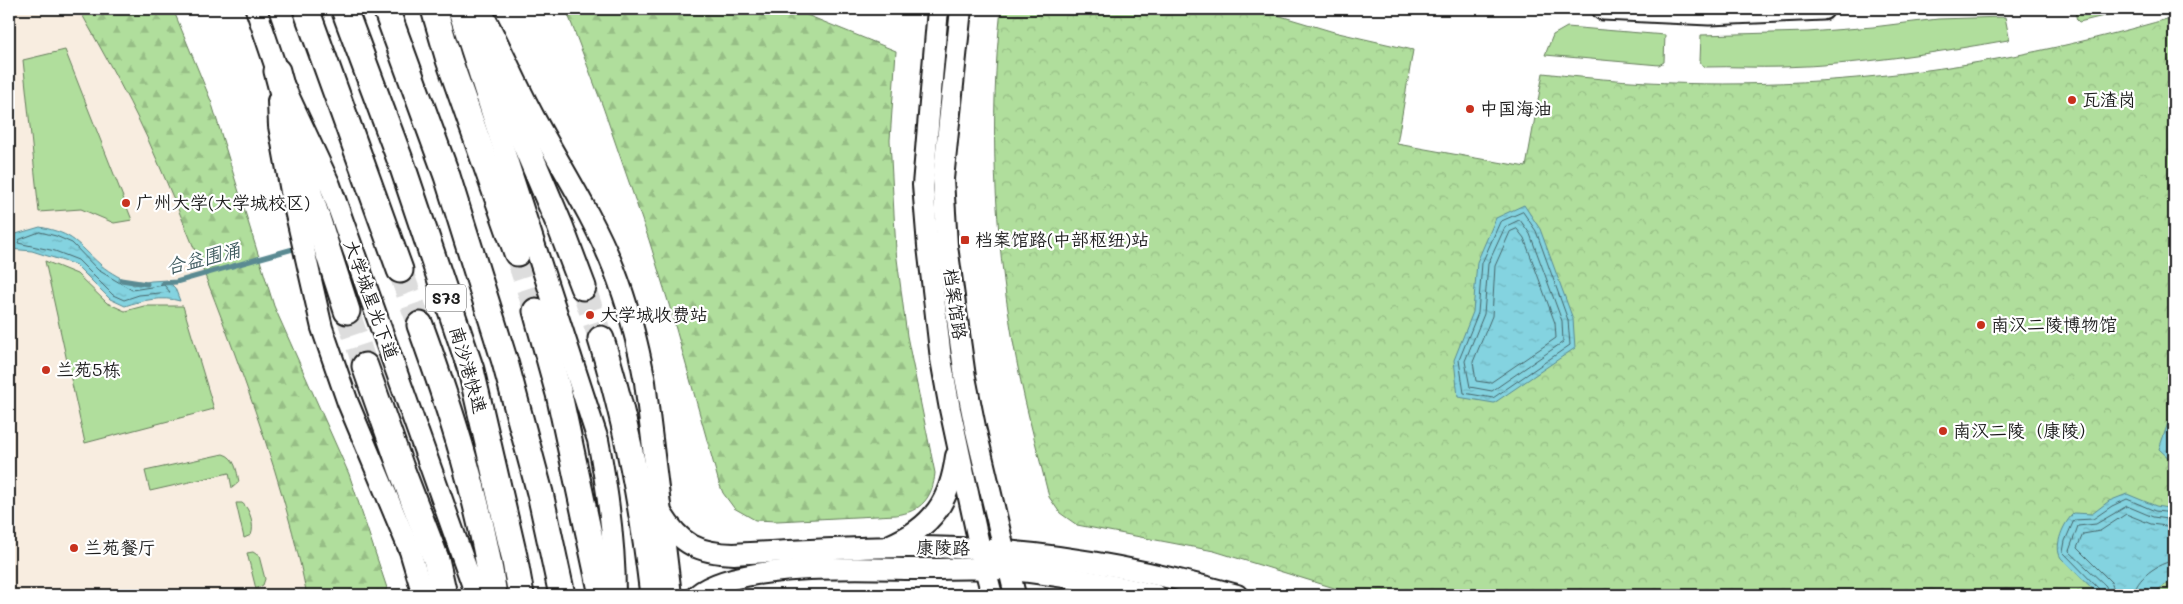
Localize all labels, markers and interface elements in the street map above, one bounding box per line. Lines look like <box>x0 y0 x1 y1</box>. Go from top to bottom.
place label: 瓦渣岗 <box>2082 87 2136 111</box>
marker: 瓦渣岗 <box>2066 94 2078 106</box>
place label: 中国海油 <box>1480 96 1552 120</box>
marker: 中国海油 <box>1464 103 1476 115</box>
place label: 广州大学(大学城校区) <box>136 190 310 214</box>
marker: 广州大学(大学城校区) <box>120 197 132 209</box>
place label: 档案馆路(中部枢纽)站 <box>975 227 1149 251</box>
marker: 档案馆路(中部枢纽)站 <box>959 234 971 246</box>
water label: 合益围涌 <box>163 236 244 279</box>
street label: 大学城星光下道 <box>339 236 405 363</box>
street label: 档案馆路 <box>939 267 973 341</box>
road number: S73 <box>426 284 466 312</box>
place label: 大学城收费站 <box>600 302 708 326</box>
marker: 大学城收费站 <box>584 309 596 321</box>
place label: 南汉二陵博物馆 <box>1991 312 2117 336</box>
marker: 南汉二陵博物馆 <box>1975 319 1987 331</box>
street label: 南沙港快速 <box>445 323 493 416</box>
place label: 兰苑5栋 <box>56 357 121 381</box>
marker: 兰苑5栋 <box>40 364 52 376</box>
place label: 南汉二陵（康陵） <box>1953 418 2097 442</box>
marker: 南汉二陵（康陵） <box>1937 425 1949 437</box>
place label: 兰苑餐厅 <box>84 535 156 559</box>
street label: 康陵路 <box>916 535 970 559</box>
marker: 兰苑餐厅 <box>68 542 80 554</box>

